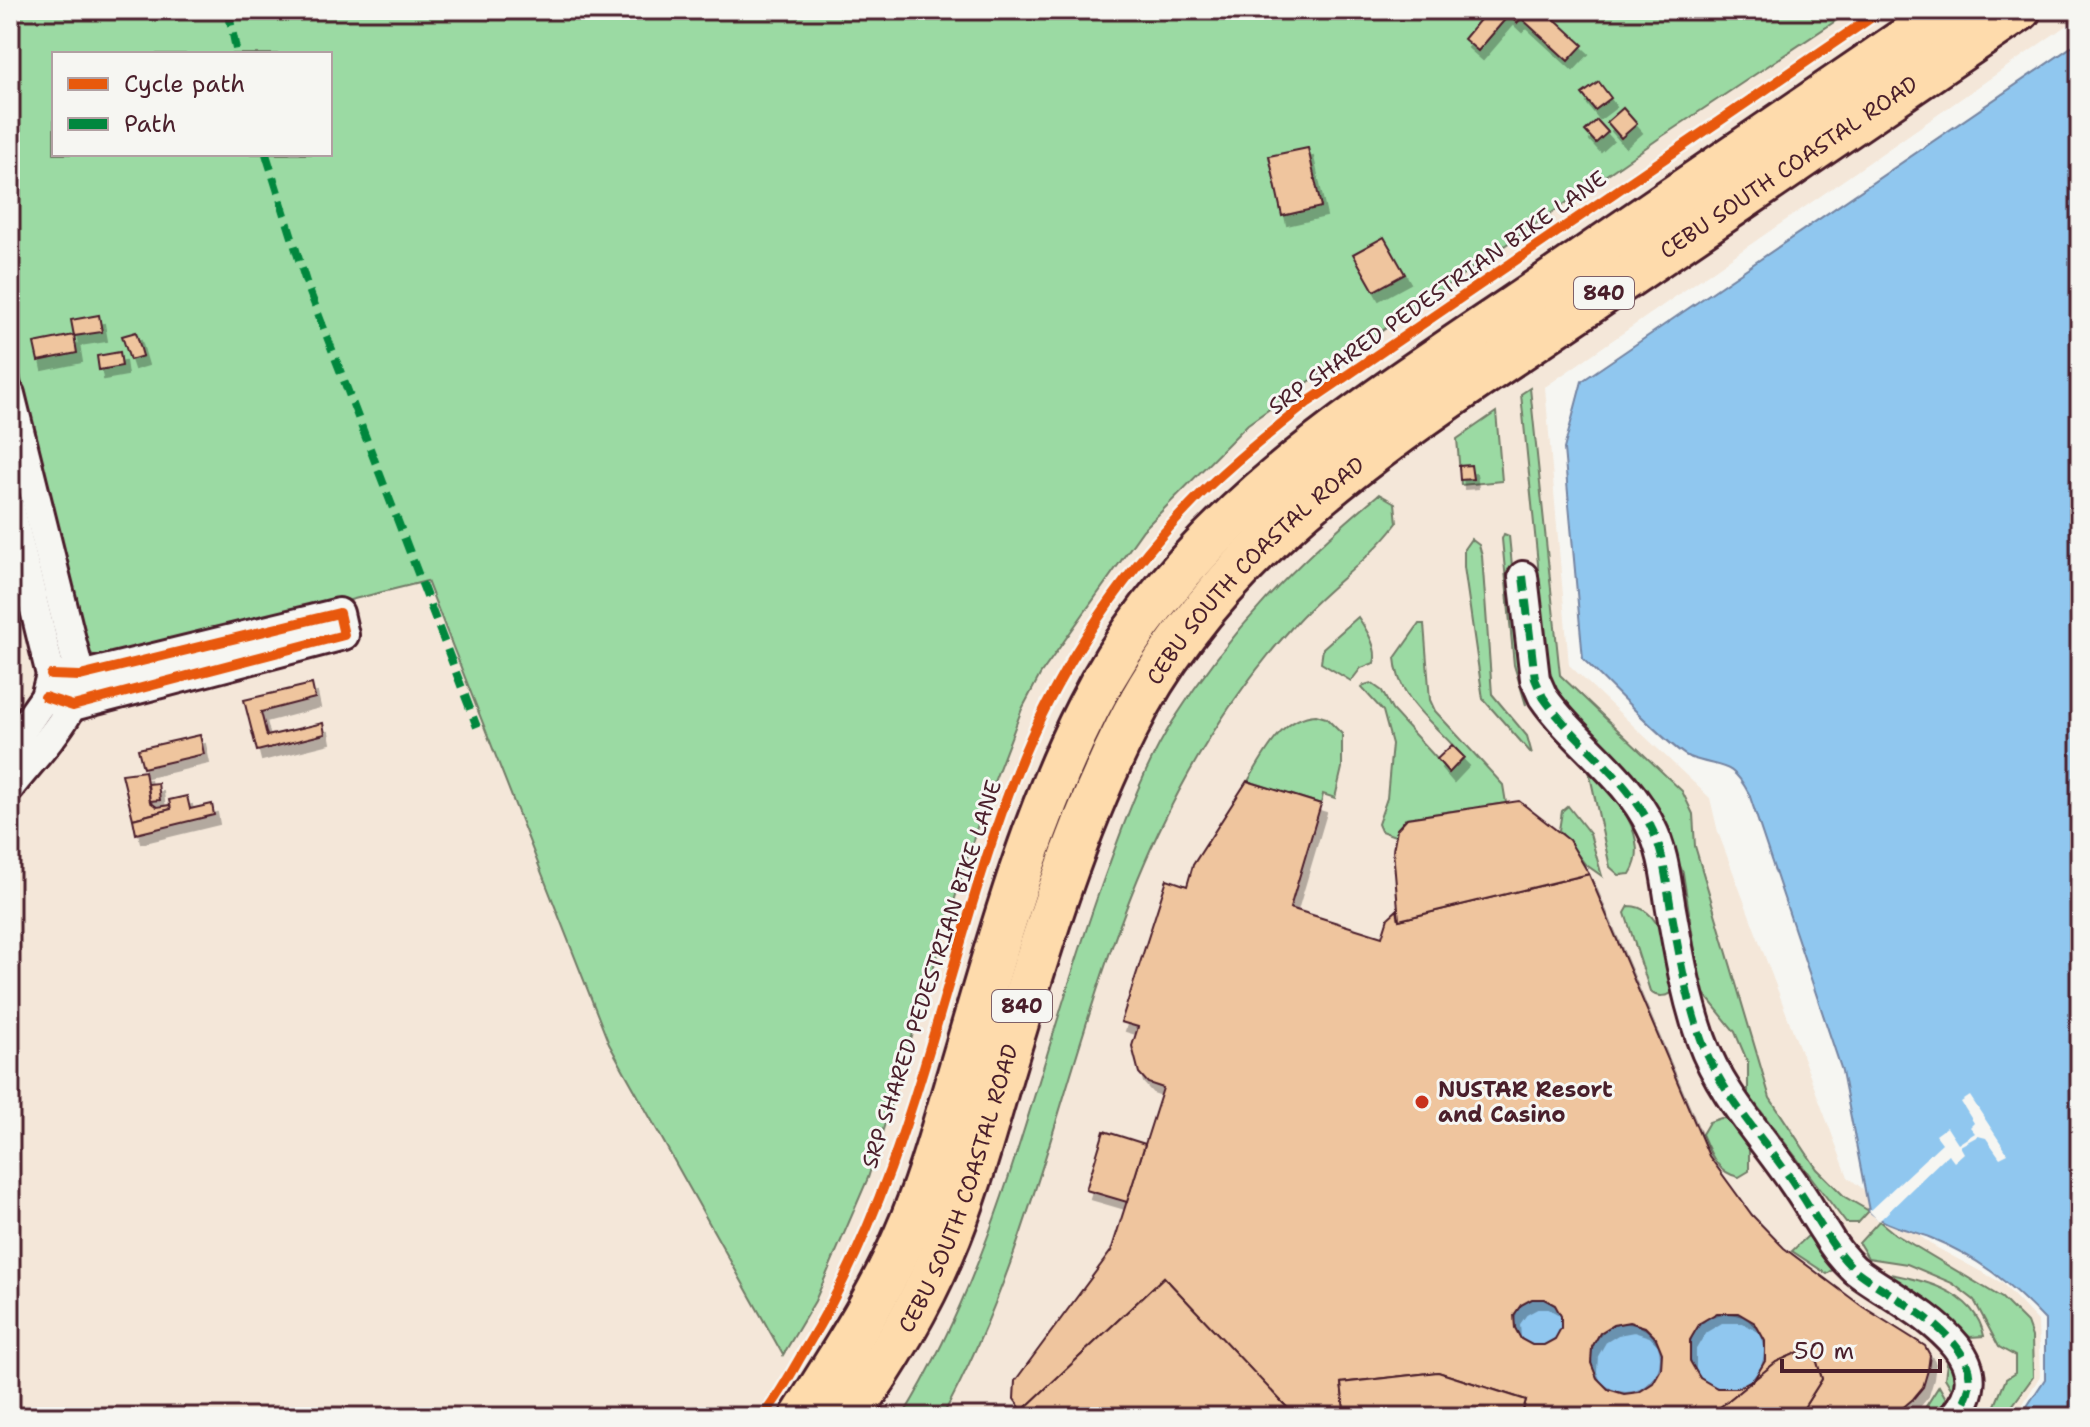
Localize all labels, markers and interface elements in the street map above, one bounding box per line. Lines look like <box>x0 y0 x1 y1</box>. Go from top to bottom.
legend <box>52 52 332 156</box>
text: Cycle path <box>124 68 245 100</box>
street label: CEBU SOUTH COASTAL ROAD <box>1654 69 1923 265</box>
text: Path <box>124 108 176 140</box>
street label: SRP SHARED PEDESTRIAN BIKE LANE <box>1262 164 1612 421</box>
road number: 840 <box>1574 277 1634 309</box>
street label: CEBU SOUTH COASTAL ROAD <box>1140 450 1371 690</box>
street label: SRP SHARED PEDESTRIAN BIKE LANE <box>855 776 1008 1172</box>
road number: 840 <box>992 990 1052 1022</box>
street label: CEBU SOUTH COASTAL ROAD <box>892 1040 1025 1338</box>
place label: NUSTAR Resort and Casino <box>1438 1075 1613 1129</box>
marker: NUSTAR Resort and Casino <box>1413 1093 1431 1111</box>
scale bar <box>1782 1323 1940 1373</box>
text: 50 m <box>1794 1335 1854 1367</box>

